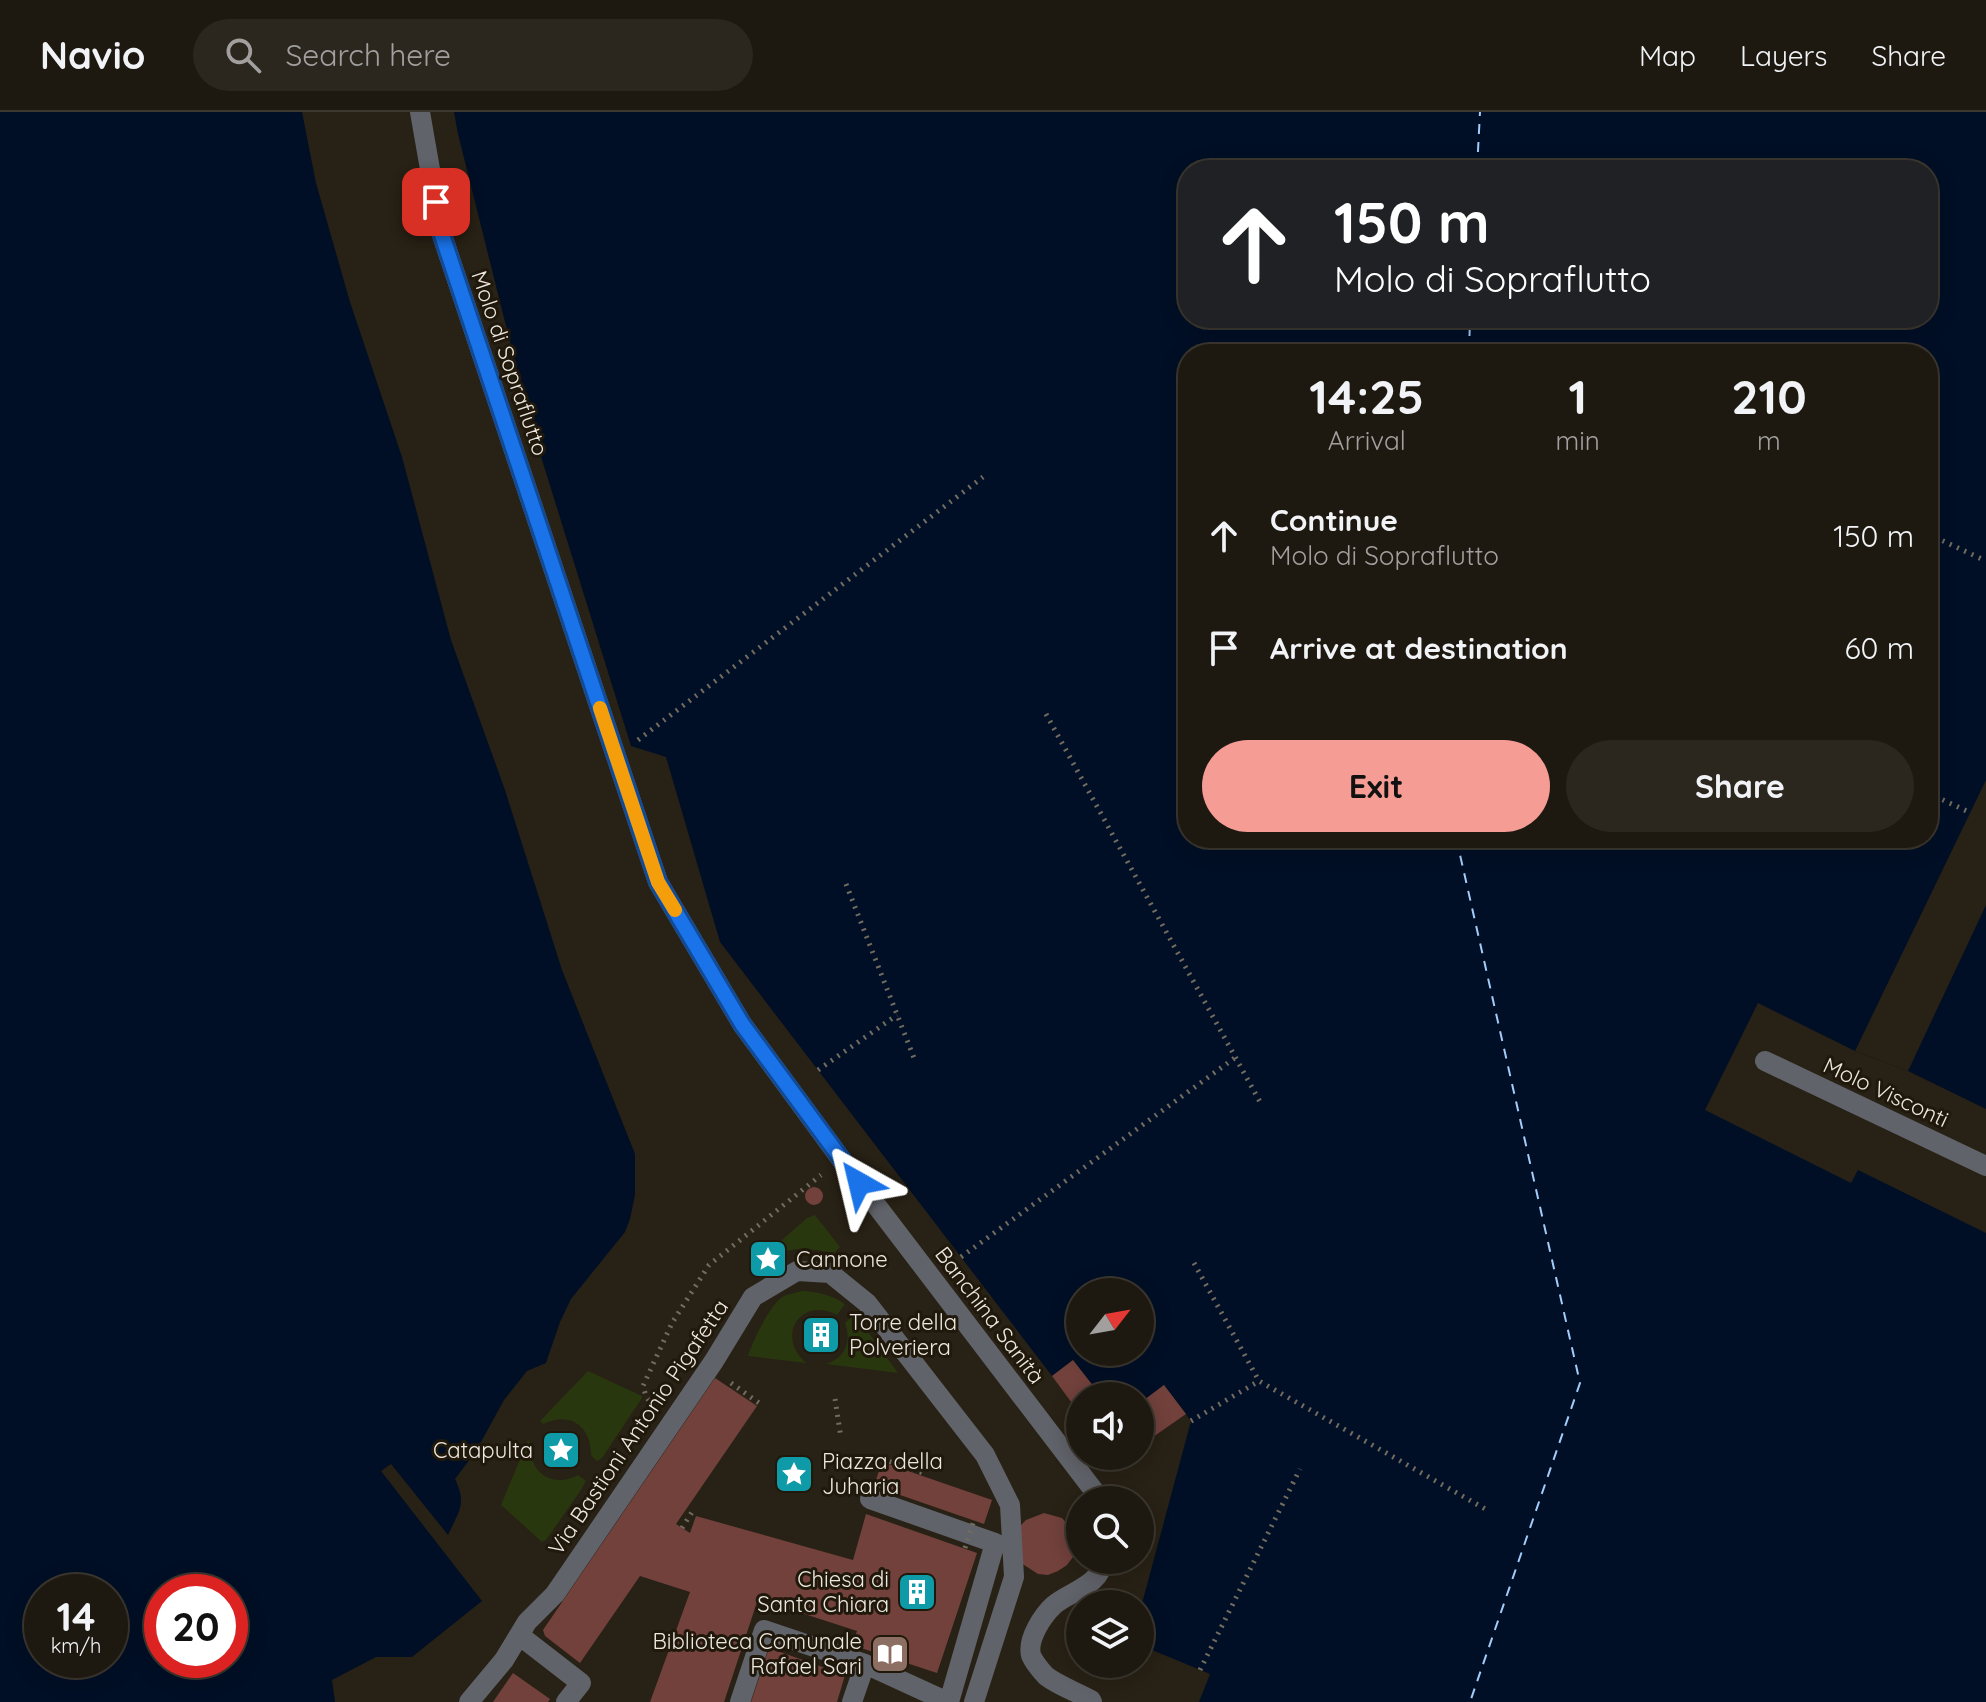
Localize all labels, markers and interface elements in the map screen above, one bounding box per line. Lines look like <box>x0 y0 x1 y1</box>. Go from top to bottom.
search box <box>193 19 753 91</box>
text: Navio <box>40 31 145 79</box>
icon: search <box>221 33 265 77</box>
text: Search here <box>285 36 451 74</box>
text: Map <box>1639 38 1696 73</box>
text: Layers <box>1740 38 1827 73</box>
text: Share <box>1871 38 1946 73</box>
pin <box>402 168 470 236</box>
icon: arrive <box>414 180 458 224</box>
text: 150 m <box>1334 187 1490 257</box>
icon: ahead <box>1202 192 1306 296</box>
text: Molo di Sopraflutto <box>1334 256 1651 301</box>
street label: Molo di Sopraflutto <box>465 267 555 459</box>
text: 14:25 <box>1309 366 1424 426</box>
text: 1 <box>1568 366 1587 426</box>
text: 210 <box>1731 366 1807 426</box>
text: Arrival <box>1328 424 1406 457</box>
text: min <box>1556 424 1600 457</box>
text: m <box>1757 424 1781 457</box>
text: Continue <box>1270 501 1398 539</box>
icon: ahead <box>1202 514 1246 558</box>
text: 150 m <box>1833 517 1914 555</box>
text: Molo di Sopraflutto <box>1270 539 1499 572</box>
icon: arrive <box>1202 626 1246 670</box>
text: Arrive at destination <box>1270 629 1568 667</box>
text: 60 m <box>1844 629 1914 667</box>
button: Exit <box>1202 740 1550 832</box>
button: Share <box>1566 740 1914 832</box>
street label: Molo Visconti <box>1819 1051 1953 1133</box>
position arrow <box>817 1141 901 1225</box>
place icon: Cannone <box>747 1238 789 1280</box>
street label: Banchina Sanità <box>929 1241 1051 1389</box>
place label: Cannone <box>796 1245 888 1273</box>
north arrow <box>1066 1278 1154 1366</box>
map controls <box>1066 1278 1154 1678</box>
street label: Via Bastioni Antonio Pigafetta <box>542 1294 734 1560</box>
place label: Torre della Polveriera <box>849 1308 957 1361</box>
building icon: Torre della Polveriera <box>800 1314 842 1356</box>
button: sound <box>1066 1382 1154 1470</box>
place icon: Catapulta <box>540 1429 582 1471</box>
place label: Catapulta <box>433 1436 533 1464</box>
place label: Piazza della Juharia <box>822 1447 943 1500</box>
place icon: Piazza della Juharia <box>773 1453 815 1495</box>
button: search <box>1066 1486 1154 1574</box>
place label: Chiesa di Santa Chiara <box>757 1565 889 1618</box>
building icon: Chiesa di Santa Chiara <box>896 1571 938 1613</box>
speed limit sign: 20 <box>144 1574 248 1678</box>
button: layers <box>1066 1590 1154 1678</box>
text: 14 <box>56 1591 96 1641</box>
place label: Biblioteca Comunale Rafael Sari <box>653 1627 862 1680</box>
text: km/h <box>51 1633 101 1658</box>
library icon: Biblioteca Comunale Rafael Sari <box>869 1633 911 1675</box>

